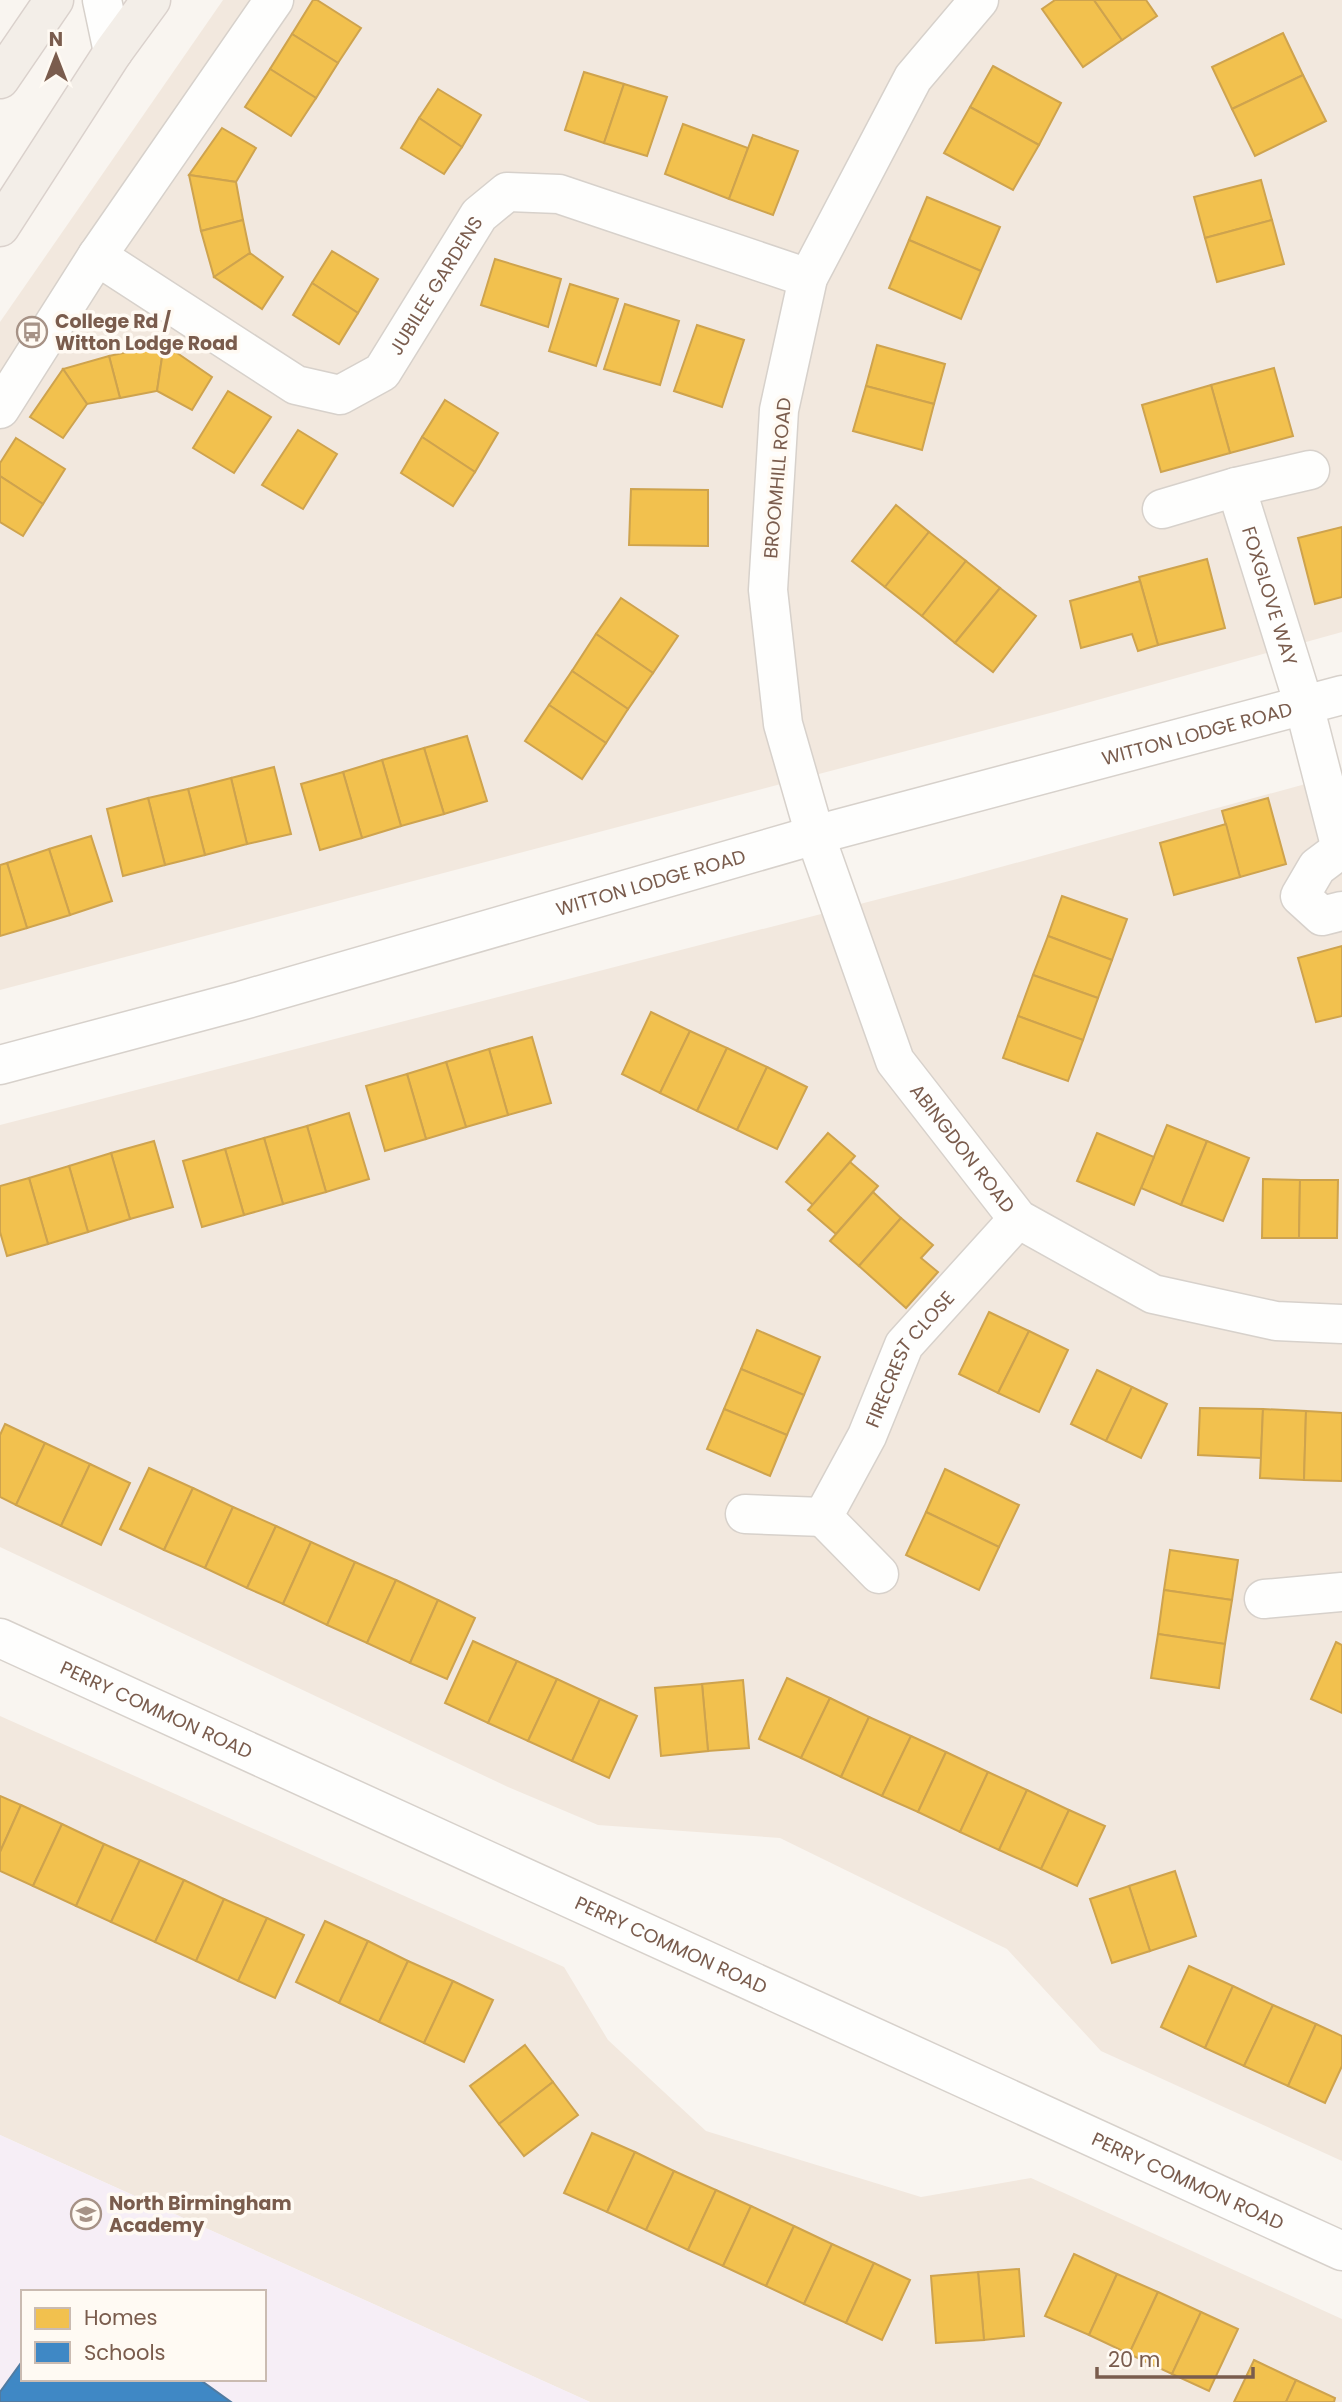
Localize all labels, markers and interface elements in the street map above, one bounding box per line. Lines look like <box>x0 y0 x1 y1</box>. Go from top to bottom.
north arrow <box>21 21 91 91</box>
text: N <box>49 26 63 53</box>
street label: JUBILEE GARDENS <box>383 211 489 360</box>
place label: College Rd / Witton Lodge Road <box>55 308 238 357</box>
bus stop icon: College Rd / Witton Lodge Road <box>15 315 49 349</box>
street label: BROOMHILL ROAD <box>757 396 798 560</box>
street label: FOXGLOVE WAY <box>1235 523 1304 669</box>
street label: WITTON LODGE ROAD <box>1099 696 1295 772</box>
street label: WITTON LODGE ROAD <box>553 843 749 923</box>
street label: ABINGDON ROAD <box>904 1078 1021 1219</box>
street label: FIRECREST CLOSE <box>859 1285 961 1432</box>
street label: PERRY COMMON ROAD <box>56 1654 257 1766</box>
street label: PERRY COMMON ROAD <box>571 1889 772 2001</box>
street label: PERRY COMMON ROAD <box>1087 2125 1288 2237</box>
place label: North Birmingham Academy <box>109 2190 292 2239</box>
school or university icon: North Birmingham Academy <box>69 2197 103 2231</box>
legend <box>21 2290 266 2381</box>
text: Homes <box>84 2303 158 2332</box>
scale bar <box>1097 2336 1253 2380</box>
text: Schools <box>84 2338 166 2367</box>
text: 20 m <box>1108 2345 1161 2374</box>

